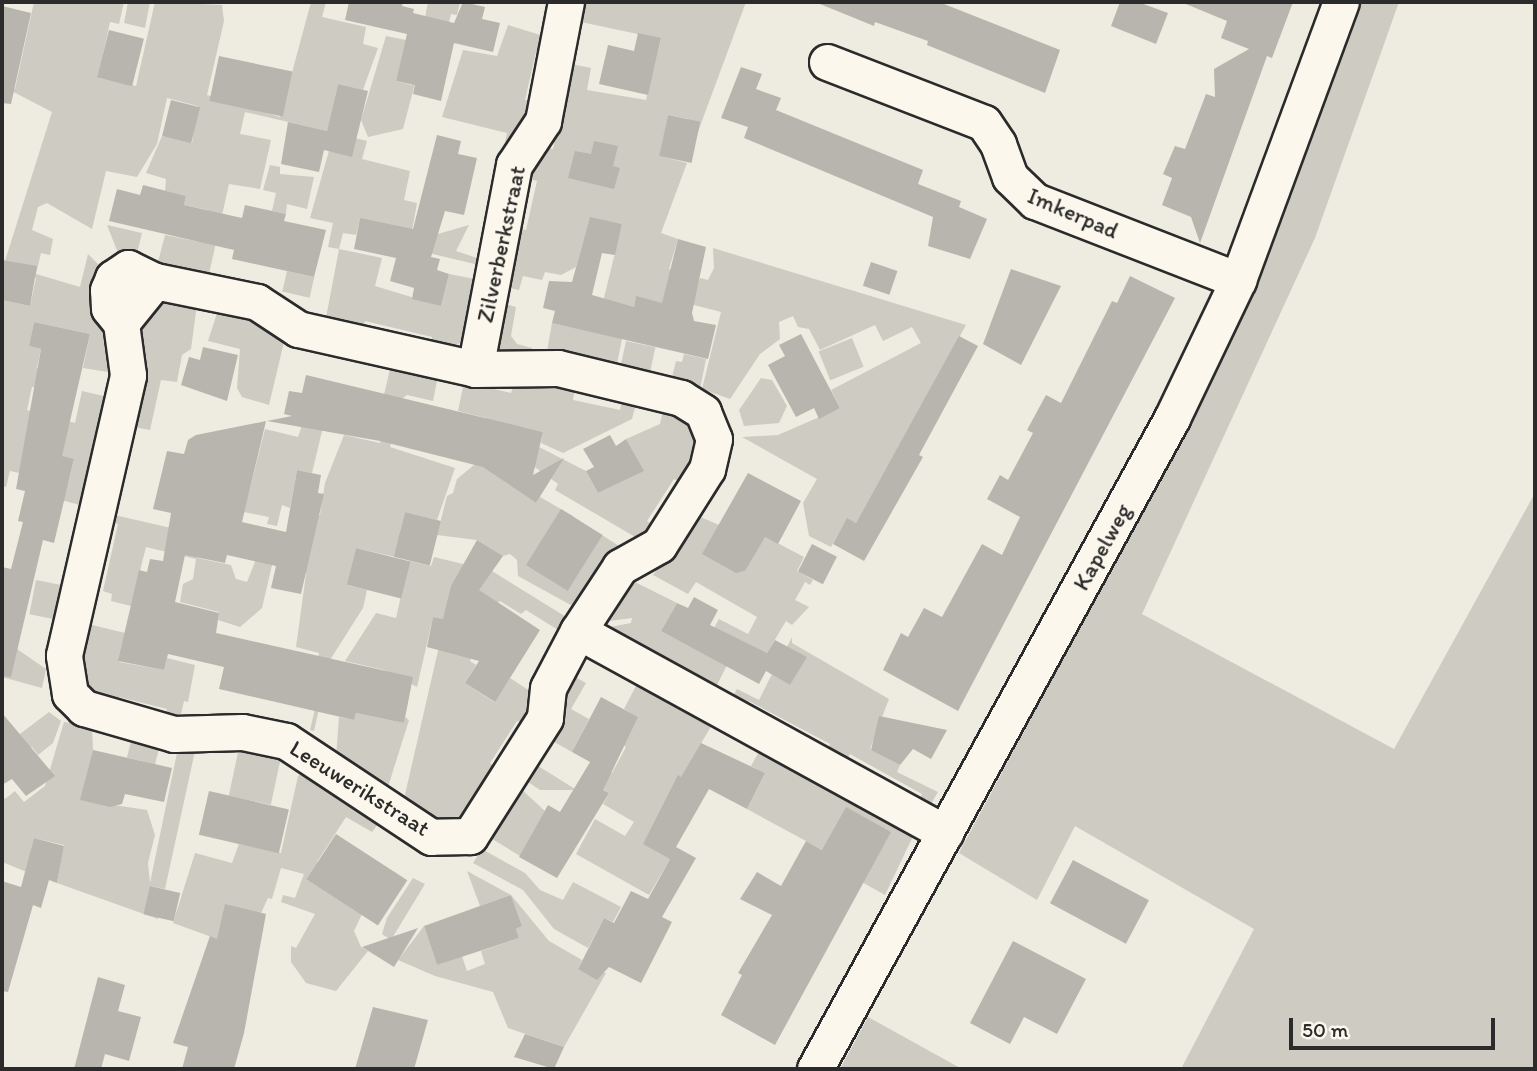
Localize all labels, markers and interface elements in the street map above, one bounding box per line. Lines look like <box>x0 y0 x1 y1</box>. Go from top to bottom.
street label: Zilverberkstraat <box>471 163 531 325</box>
street label: Imkerpad <box>1024 182 1122 244</box>
street label: Kapelweg <box>1067 499 1137 595</box>
street label: Leeuwerikstraat <box>285 734 435 842</box>
scale bar <box>1292 1004 1498 1048</box>
text: 50 m <box>1302 1017 1348 1042</box>

